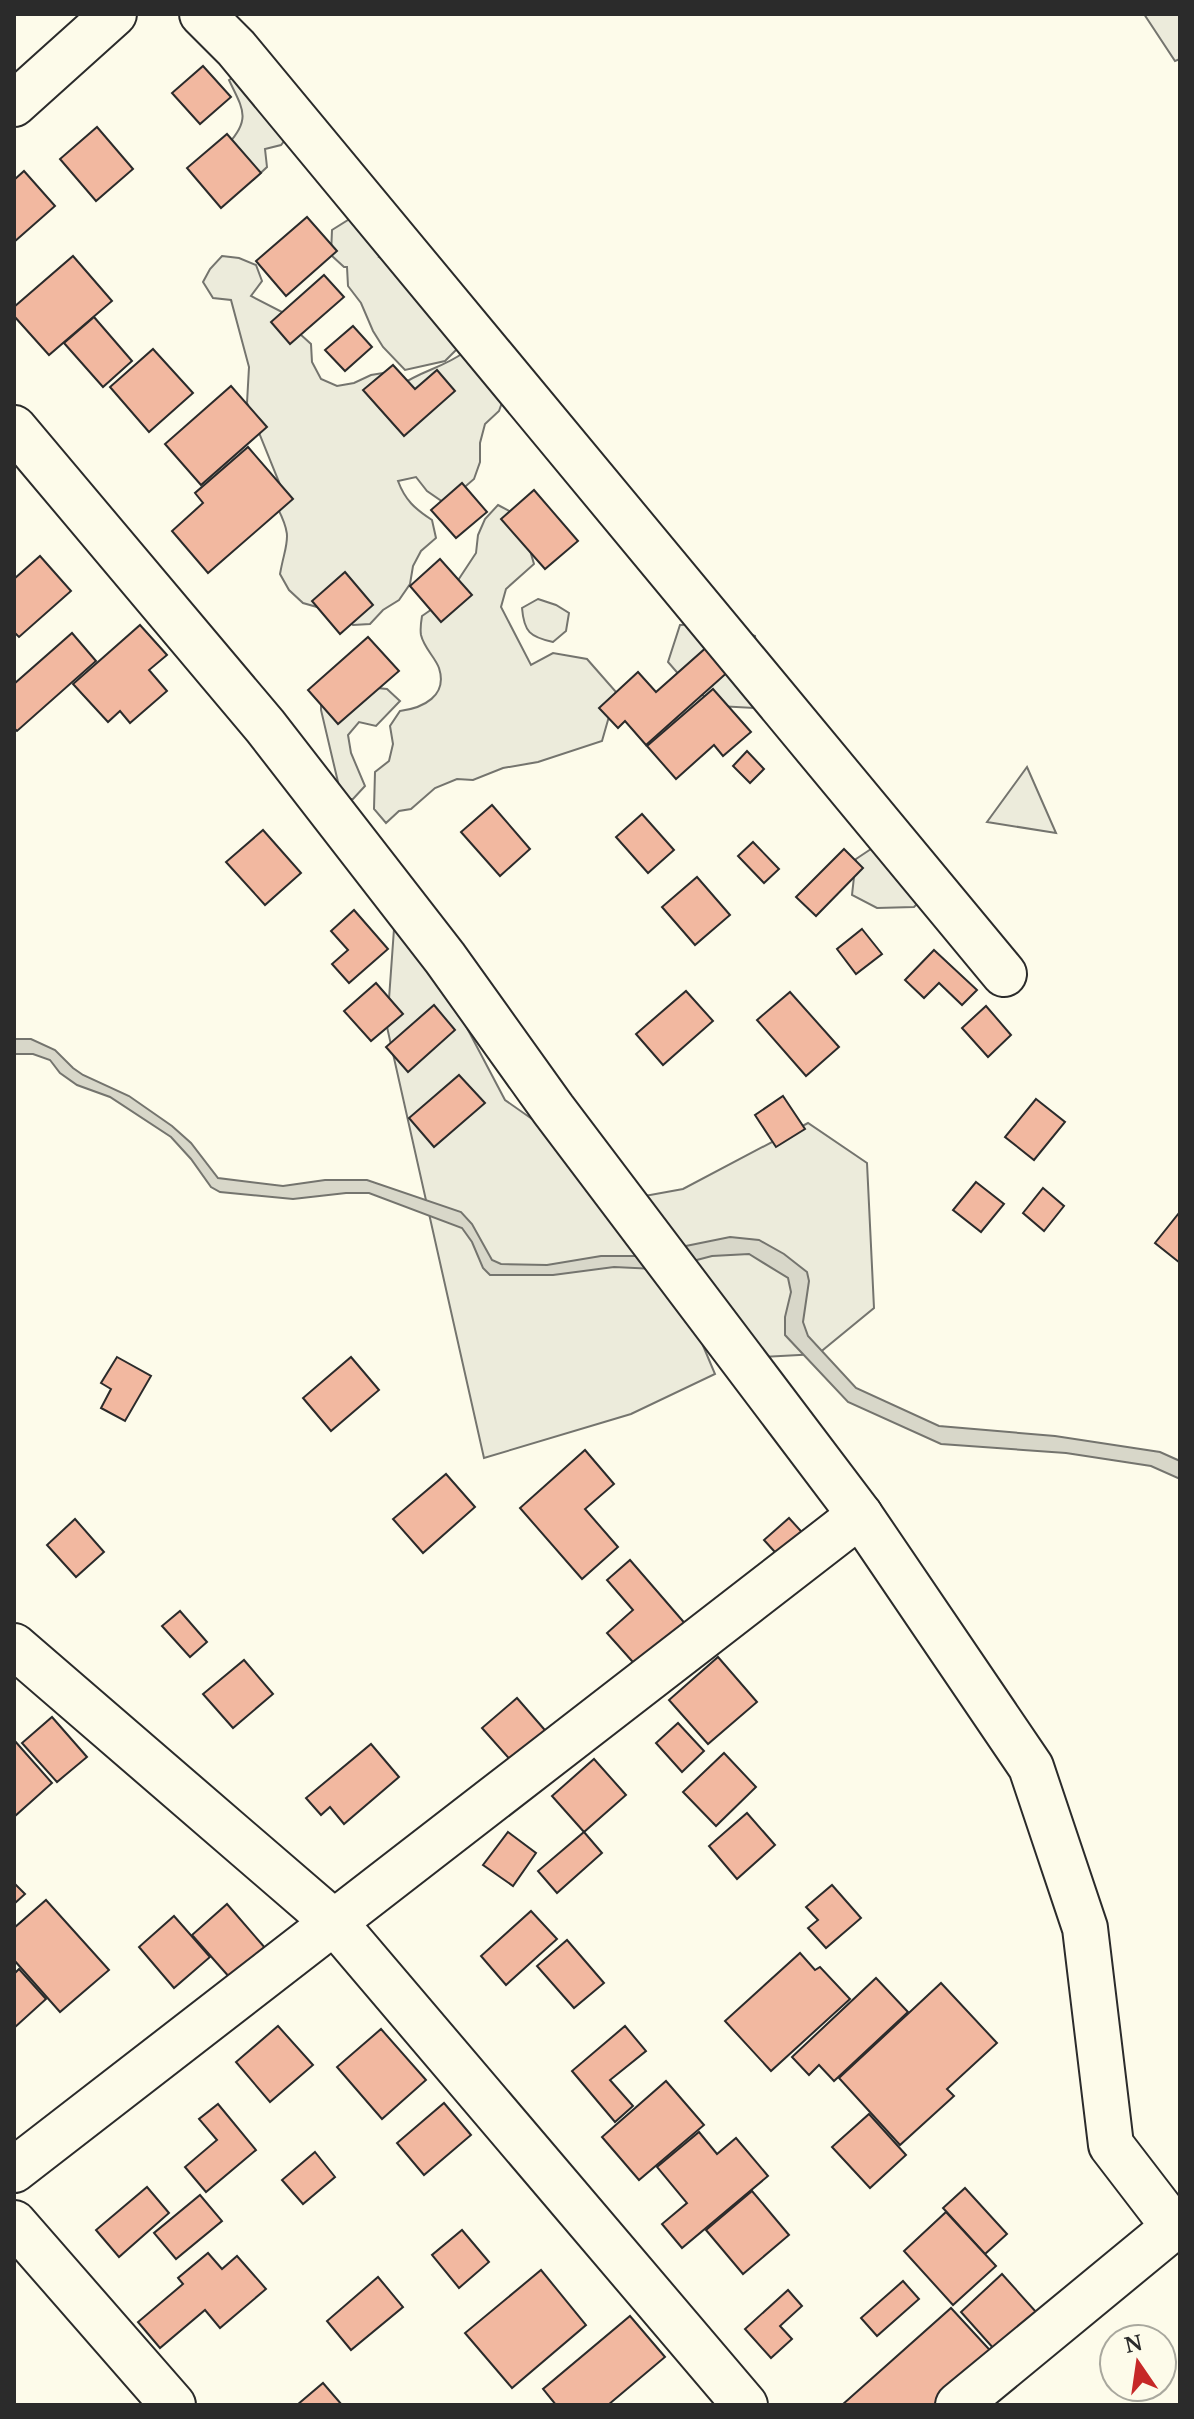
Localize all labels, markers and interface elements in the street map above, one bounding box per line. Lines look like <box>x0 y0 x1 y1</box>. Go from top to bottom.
north arrow <box>1098 2323 1178 2403</box>
text: N <box>1121 2326 1145 2359</box>

